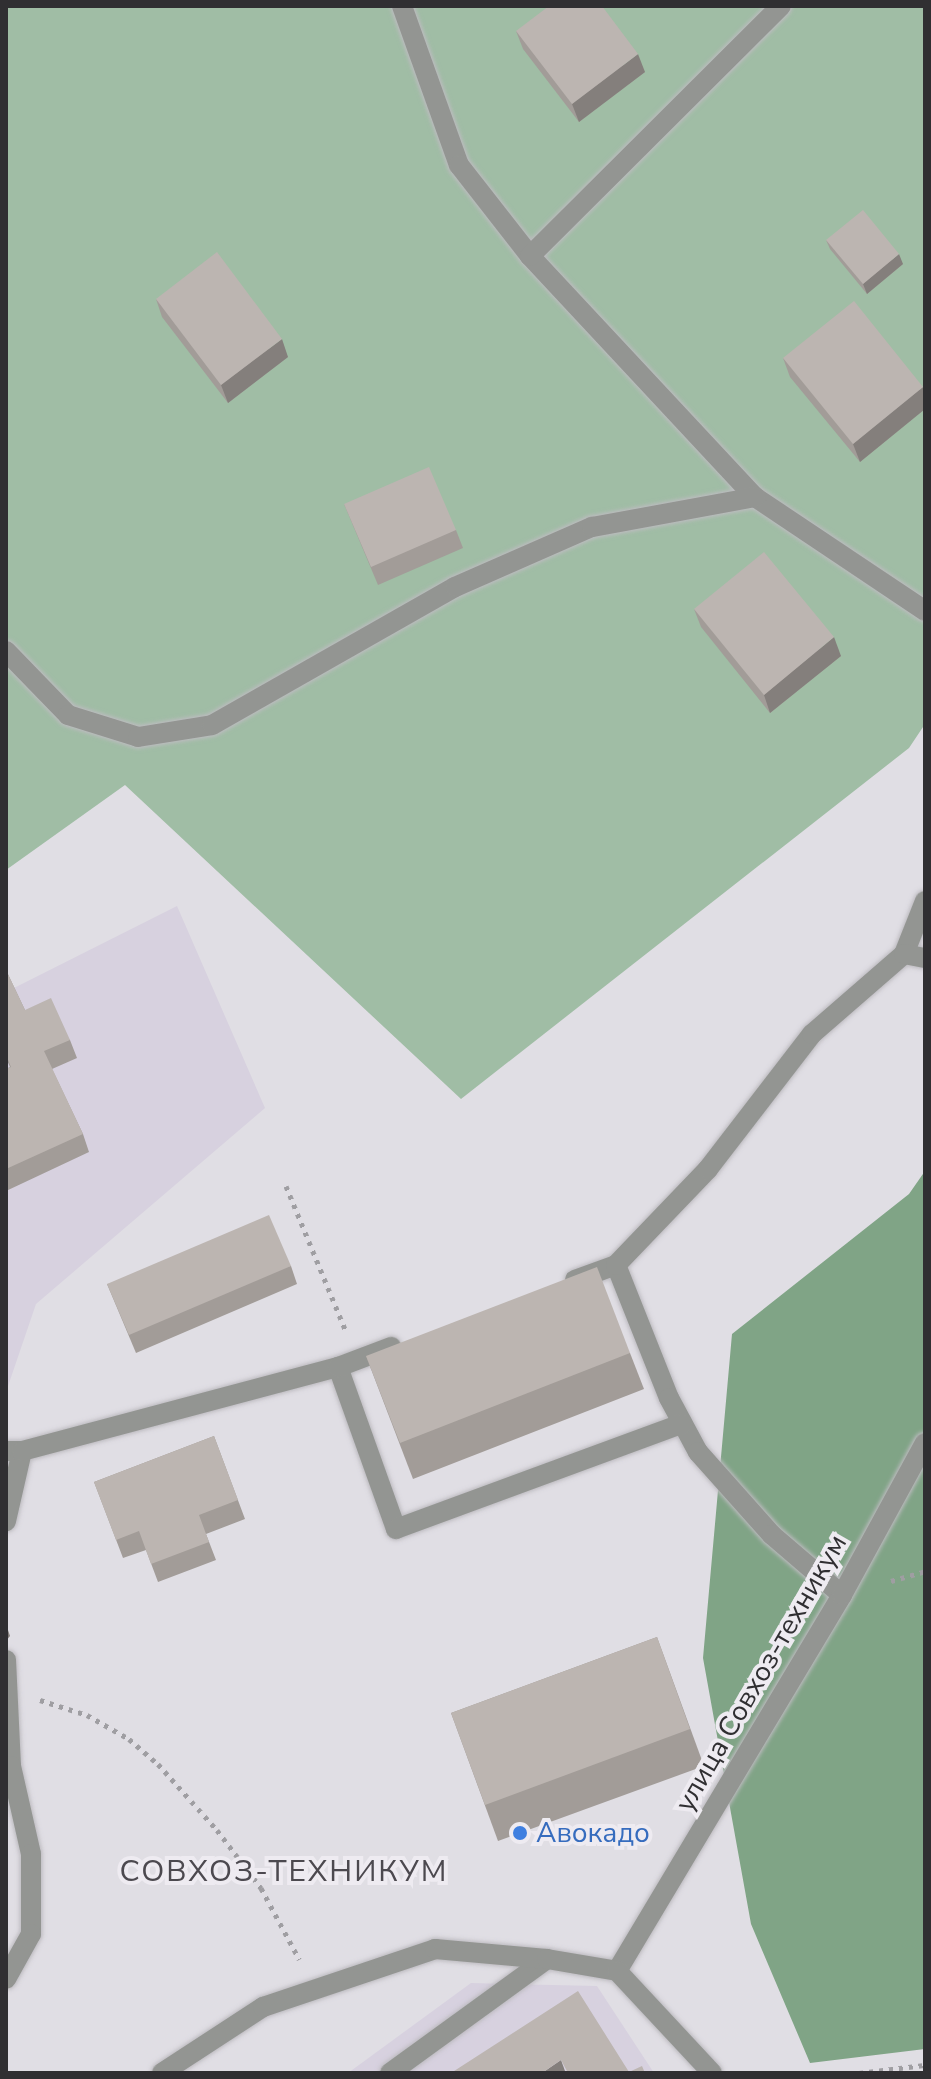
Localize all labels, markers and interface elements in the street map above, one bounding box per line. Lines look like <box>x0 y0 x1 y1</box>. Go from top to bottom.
street label: улица Совхоз-техникум <box>668 1529 854 1817</box>
place label: Авокадо <box>536 1816 650 1850</box>
marker: Авокадо <box>511 1824 529 1842</box>
district label: СОВХОЗ-ТЕХНИКУМ <box>119 1854 449 1890</box>

